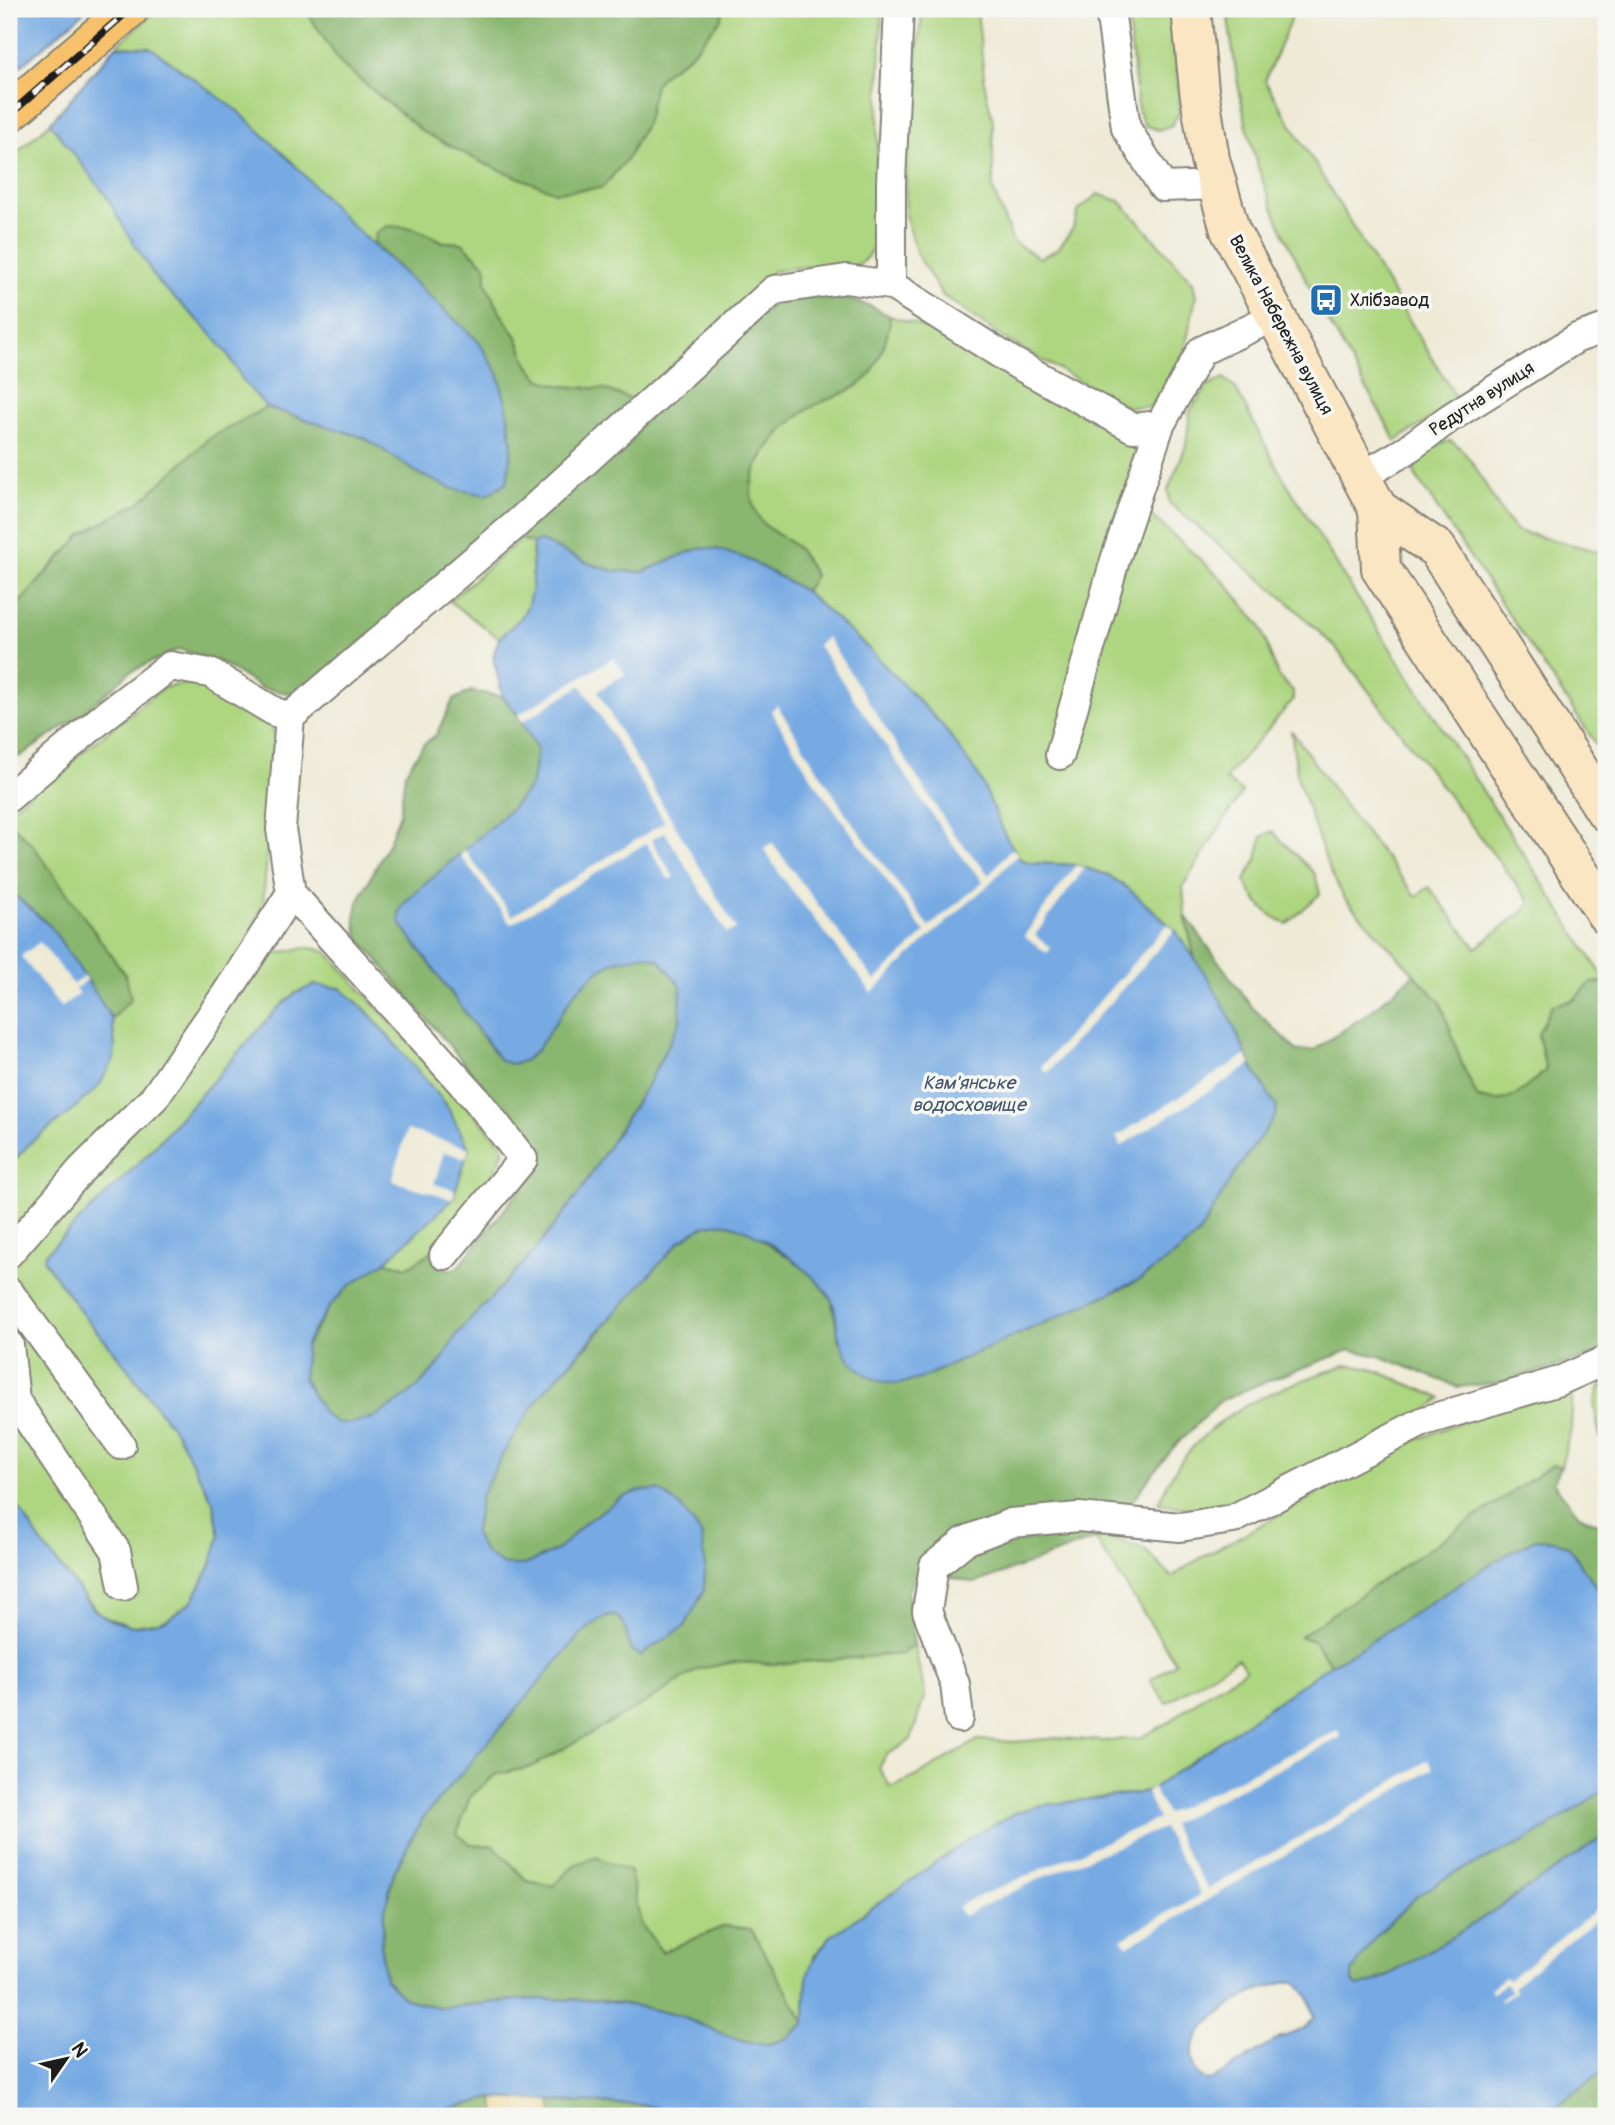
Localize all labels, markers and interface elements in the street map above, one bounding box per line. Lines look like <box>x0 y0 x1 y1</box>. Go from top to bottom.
street label: Велика Набережна вулиця <box>1224 231 1338 419</box>
bus stop icon: Хлібзавод <box>1307 281 1345 319</box>
place label: Хлібзавод <box>1350 289 1429 312</box>
street label: Редутна вулиця <box>1425 357 1539 441</box>
water label: Кам'янське водосховище <box>912 1071 1027 1117</box>
north arrow <box>32 2024 102 2094</box>
text: N <box>66 2038 93 2062</box>

